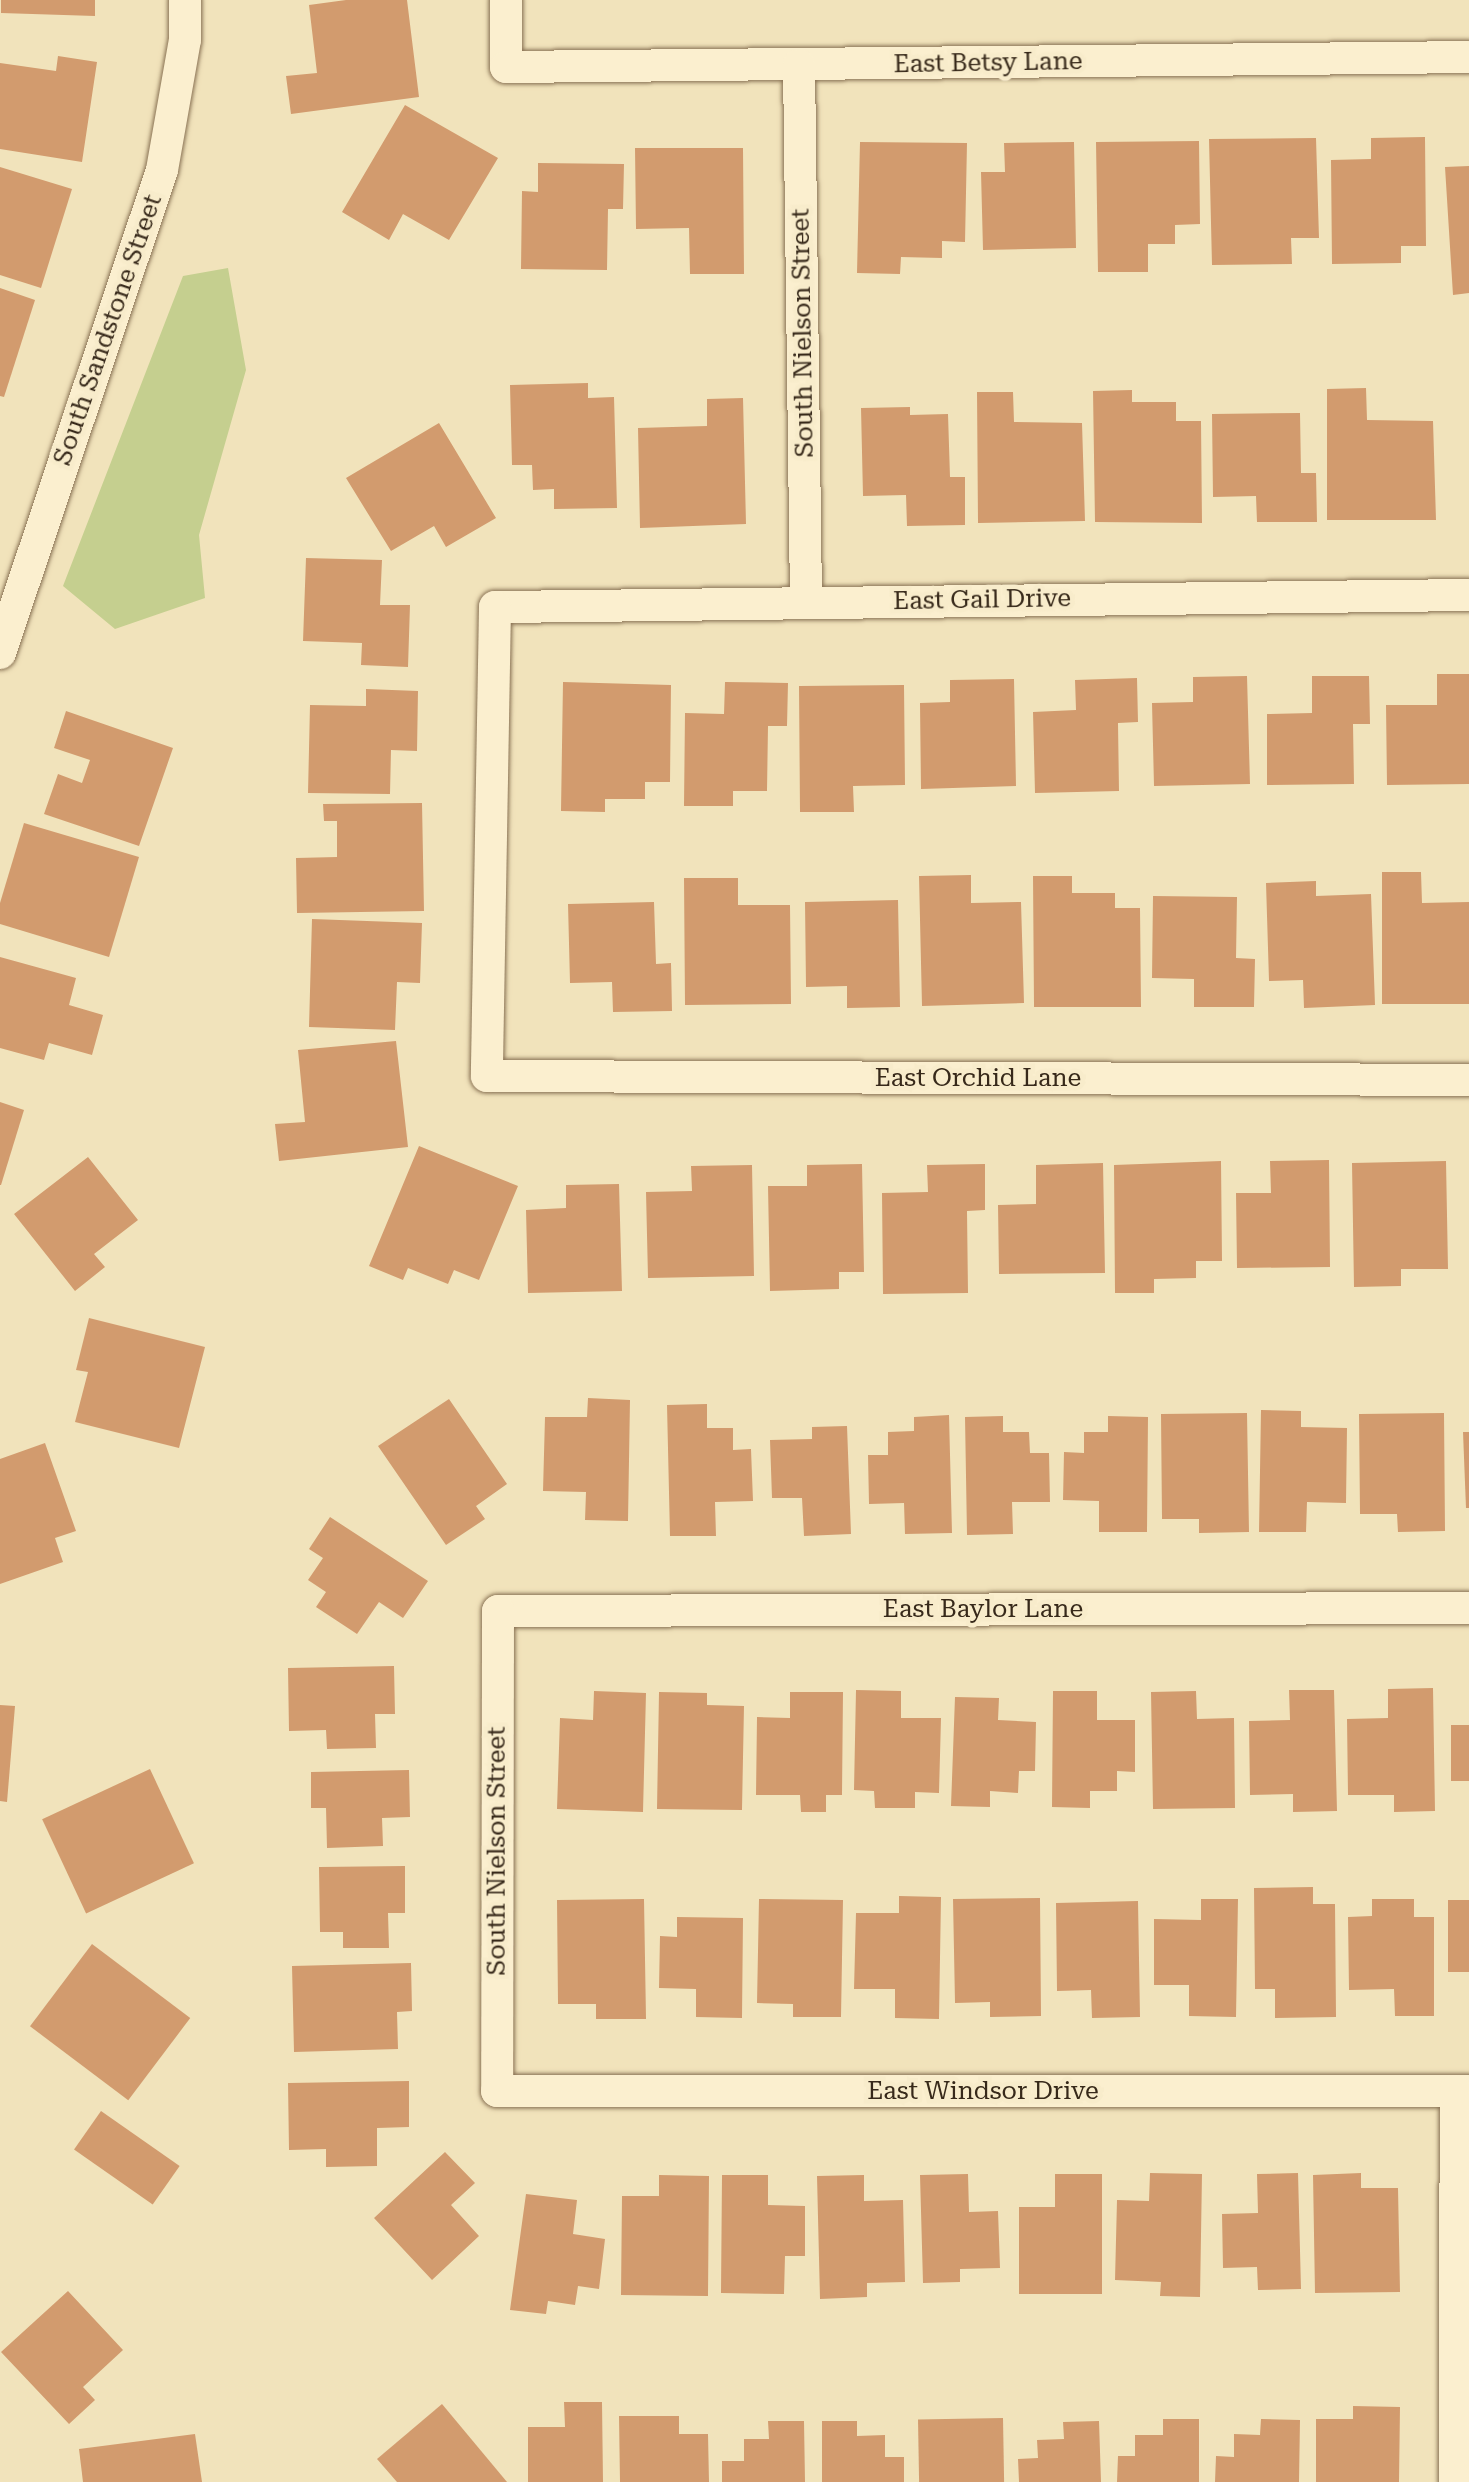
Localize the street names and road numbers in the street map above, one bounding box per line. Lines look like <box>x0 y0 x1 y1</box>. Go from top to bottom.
street label: East Betsy Lane <box>893 46 1083 80</box>
street label: South Sandstone Street <box>48 191 168 469</box>
street label: South Nielson Street <box>786 208 820 458</box>
street label: East Gail Drive <box>893 583 1071 617</box>
street label: East Orchid Lane <box>875 1063 1081 1093</box>
street label: East Baylor Lane <box>883 1594 1083 1624</box>
street label: South Nielson Street <box>482 1726 512 1976</box>
street label: East Windsor Drive <box>867 2076 1099 2106</box>

